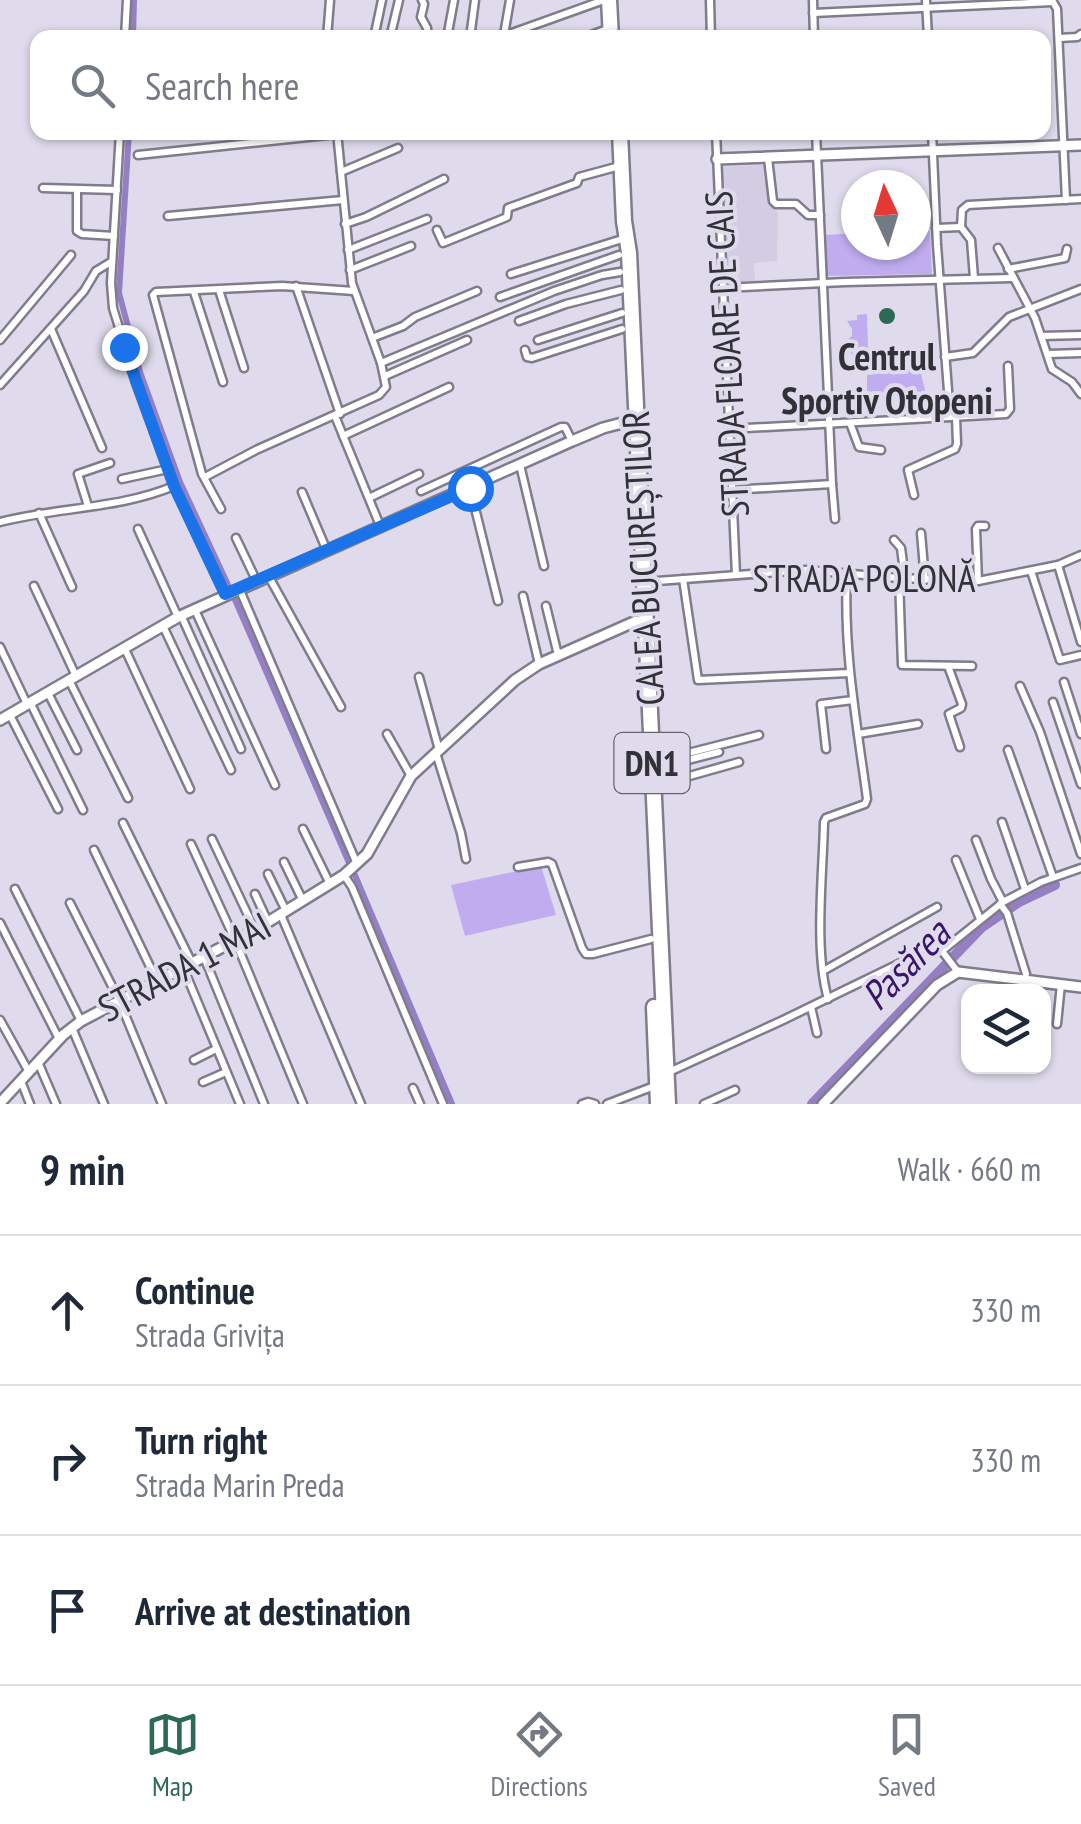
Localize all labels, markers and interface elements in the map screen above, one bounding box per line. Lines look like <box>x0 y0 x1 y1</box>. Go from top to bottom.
search box <box>30 30 1051 140</box>
icon: search <box>65 58 120 113</box>
text: Search here <box>145 61 299 110</box>
north arrow <box>841 170 931 260</box>
street label: STRADA FLOARE DE CAIS <box>693 190 759 518</box>
marker: Centrul Sportiv Otopeni <box>876 305 898 327</box>
route end <box>102 325 148 371</box>
place label: Centrul Sportiv Otopeni <box>781 331 993 424</box>
street label: CALEA BUCUREȘTILOR <box>610 409 674 707</box>
route start <box>448 466 494 512</box>
street label: STRADA POLONĂ <box>753 553 975 602</box>
road number: DN1 <box>614 733 690 793</box>
street label: STRADA 1 MAI <box>89 900 279 1032</box>
water label: Pasărea <box>849 906 962 1020</box>
map controls <box>961 984 1051 1074</box>
button: layers <box>961 984 1051 1074</box>
text: 9 min <box>40 1142 125 1197</box>
text: Walk · 660 m <box>897 1148 1041 1190</box>
text: Continue <box>135 1265 255 1314</box>
icon: ahead <box>40 1283 95 1338</box>
text: 330 m <box>970 1289 1041 1331</box>
text: Strada Grivița <box>135 1314 285 1356</box>
text: Turn right <box>135 1415 267 1464</box>
icon: right <box>40 1433 95 1488</box>
text: 330 m <box>970 1439 1041 1481</box>
text: Strada Marin Preda <box>135 1464 344 1506</box>
icon: arrive <box>40 1583 95 1638</box>
text: Arrive at destination <box>135 1586 411 1635</box>
tab: Map <box>145 1707 200 1804</box>
tab: Directions <box>490 1707 588 1804</box>
tab: Saved <box>878 1707 936 1804</box>

